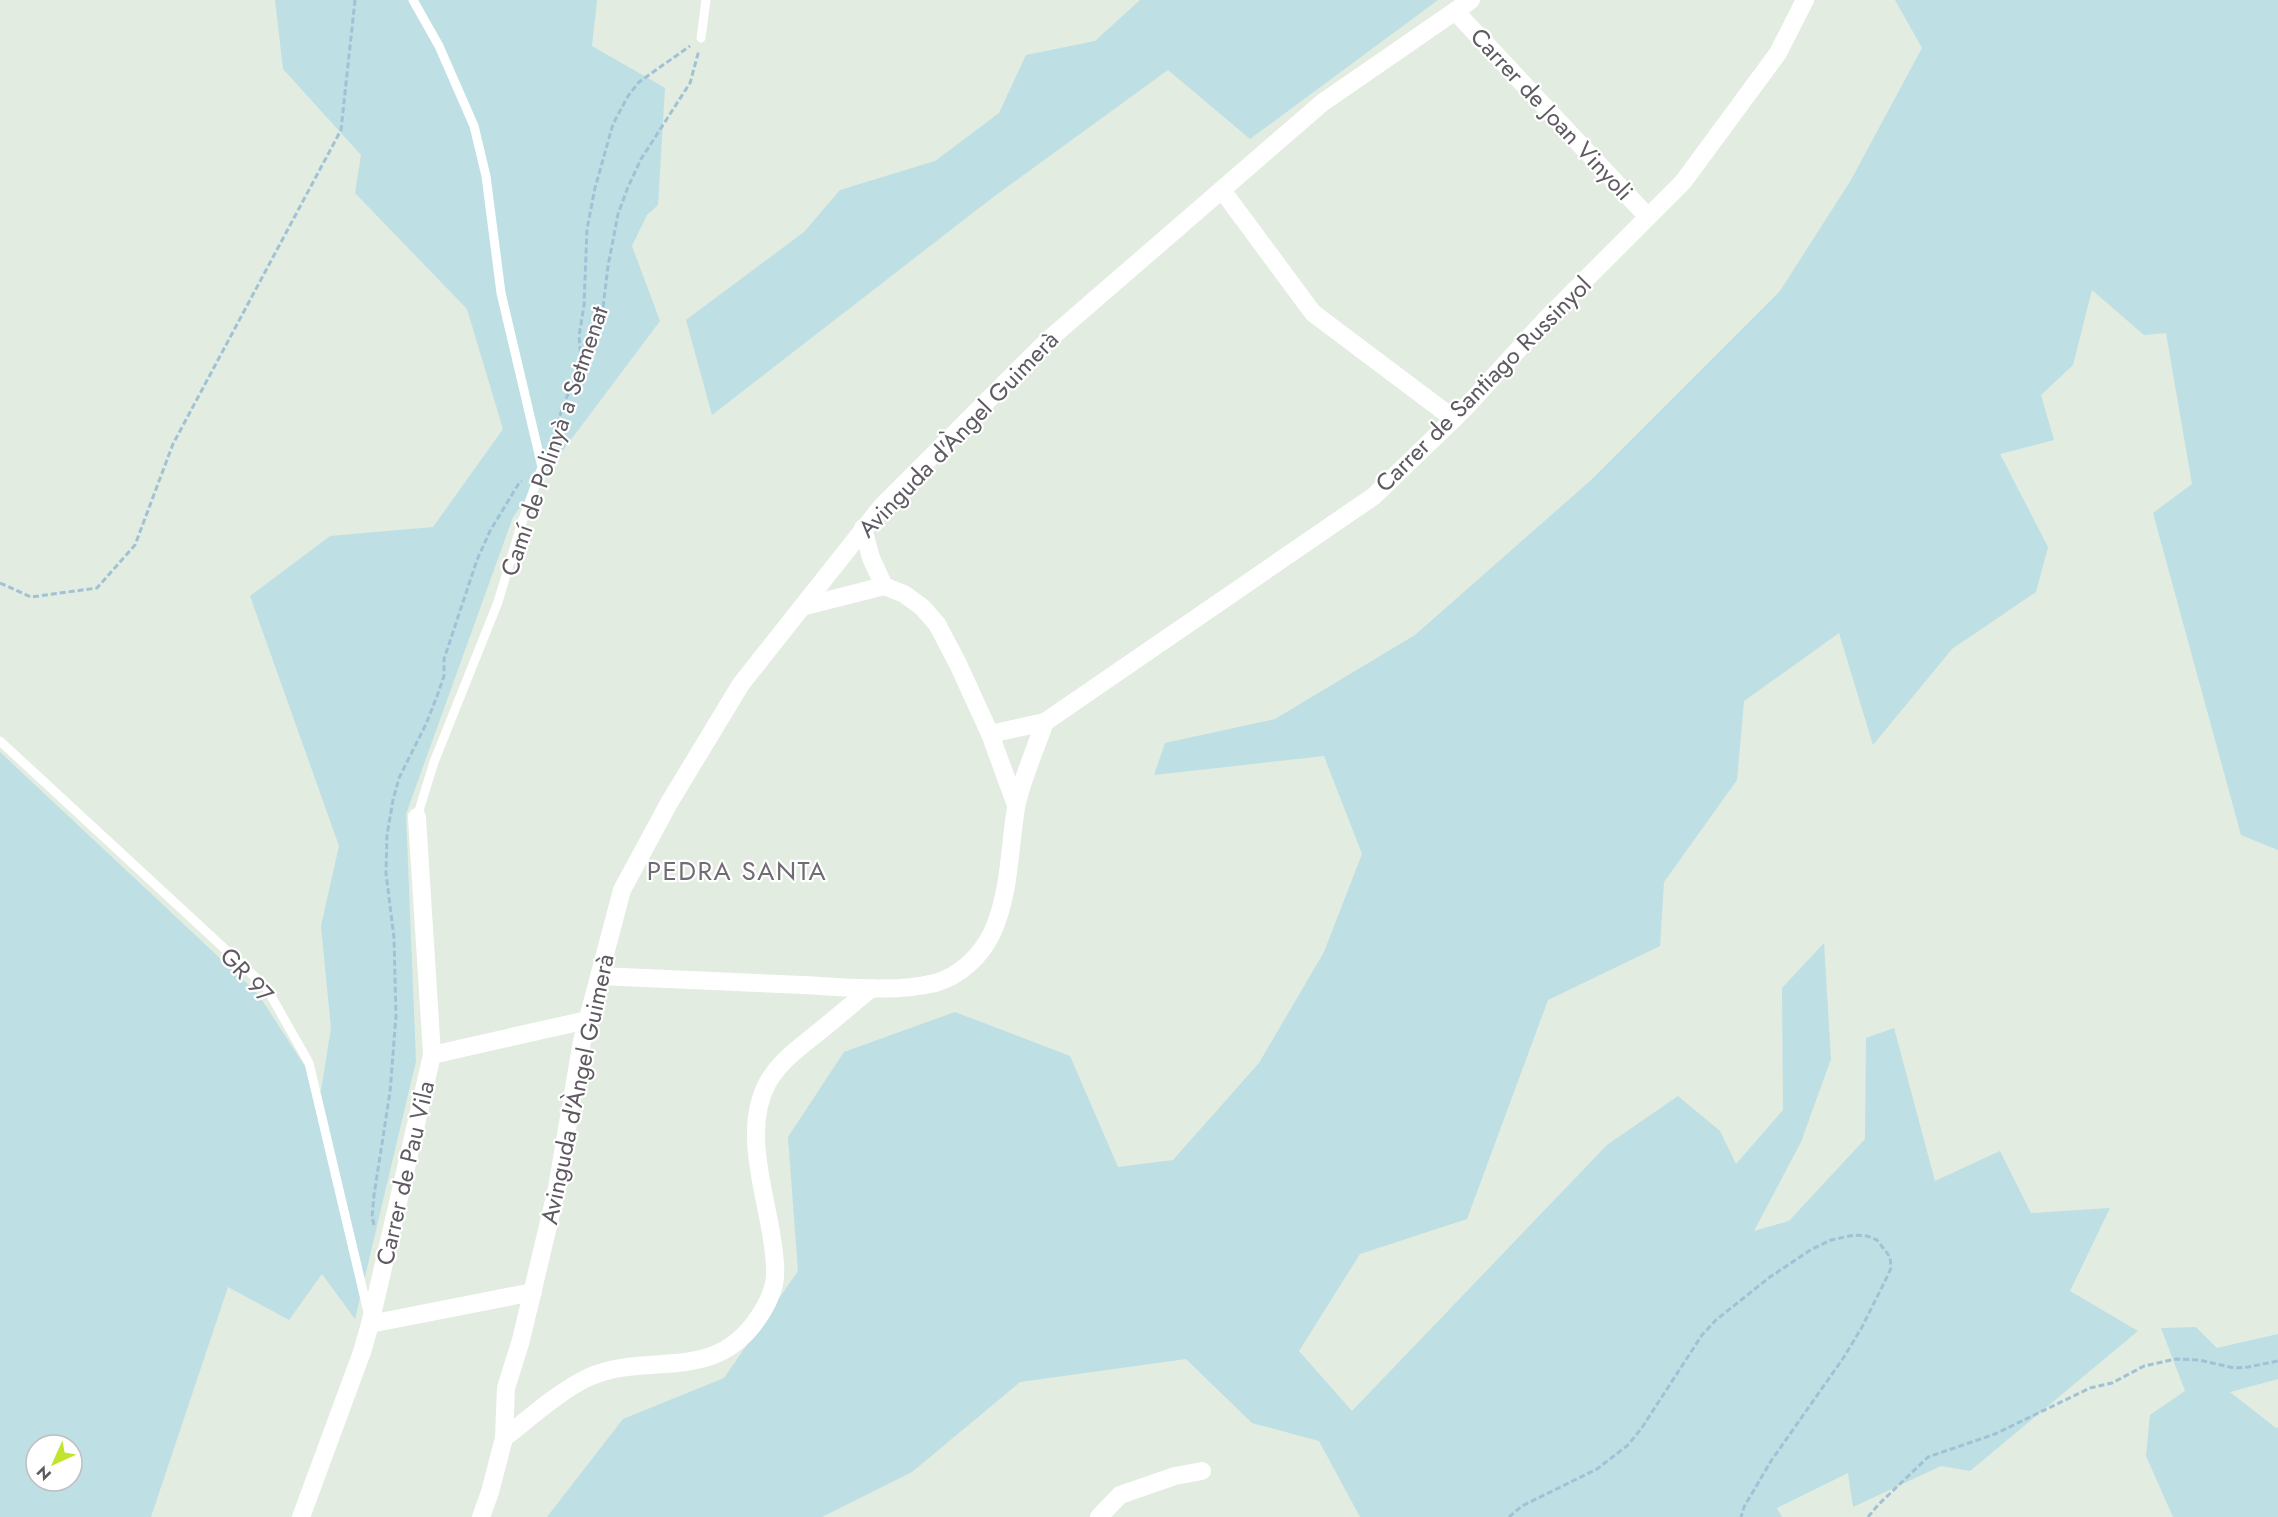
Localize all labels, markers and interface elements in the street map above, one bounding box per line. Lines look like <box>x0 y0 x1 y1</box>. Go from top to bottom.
street label: Carrer de Joan Vinyoli <box>1462 20 1642 208</box>
street label: Carrer de Santiago Russinyol <box>1367 268 1599 500</box>
street label: Camí de Polinyà a Setmenat <box>491 301 617 581</box>
street label: Avinguda d'Àngel Guimerà <box>850 323 1066 545</box>
district label: PEDRA SANTA <box>647 852 827 890</box>
street label: GR 97 <box>212 939 282 1011</box>
street label: Avinguda d'Àngel Guimerà <box>531 951 623 1227</box>
street label: Carrer de Pau Vila <box>367 1077 443 1269</box>
north arrow <box>24 1433 84 1493</box>
text: N <box>31 1461 56 1486</box>

